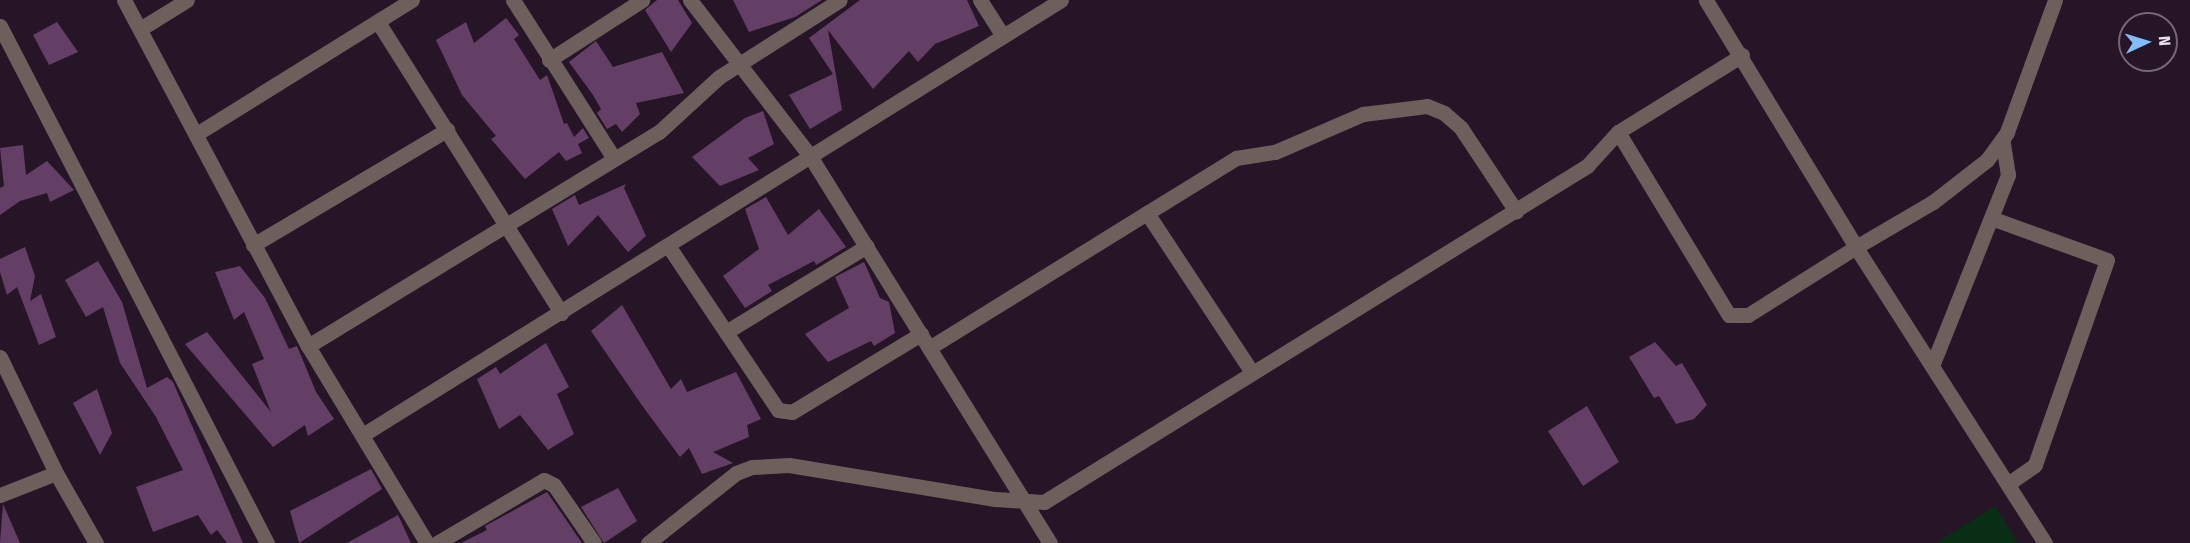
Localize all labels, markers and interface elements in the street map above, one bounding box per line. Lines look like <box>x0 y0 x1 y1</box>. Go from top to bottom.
north arrow <box>2118 12 2178 72</box>
text: N <box>2155 35 2174 46</box>

